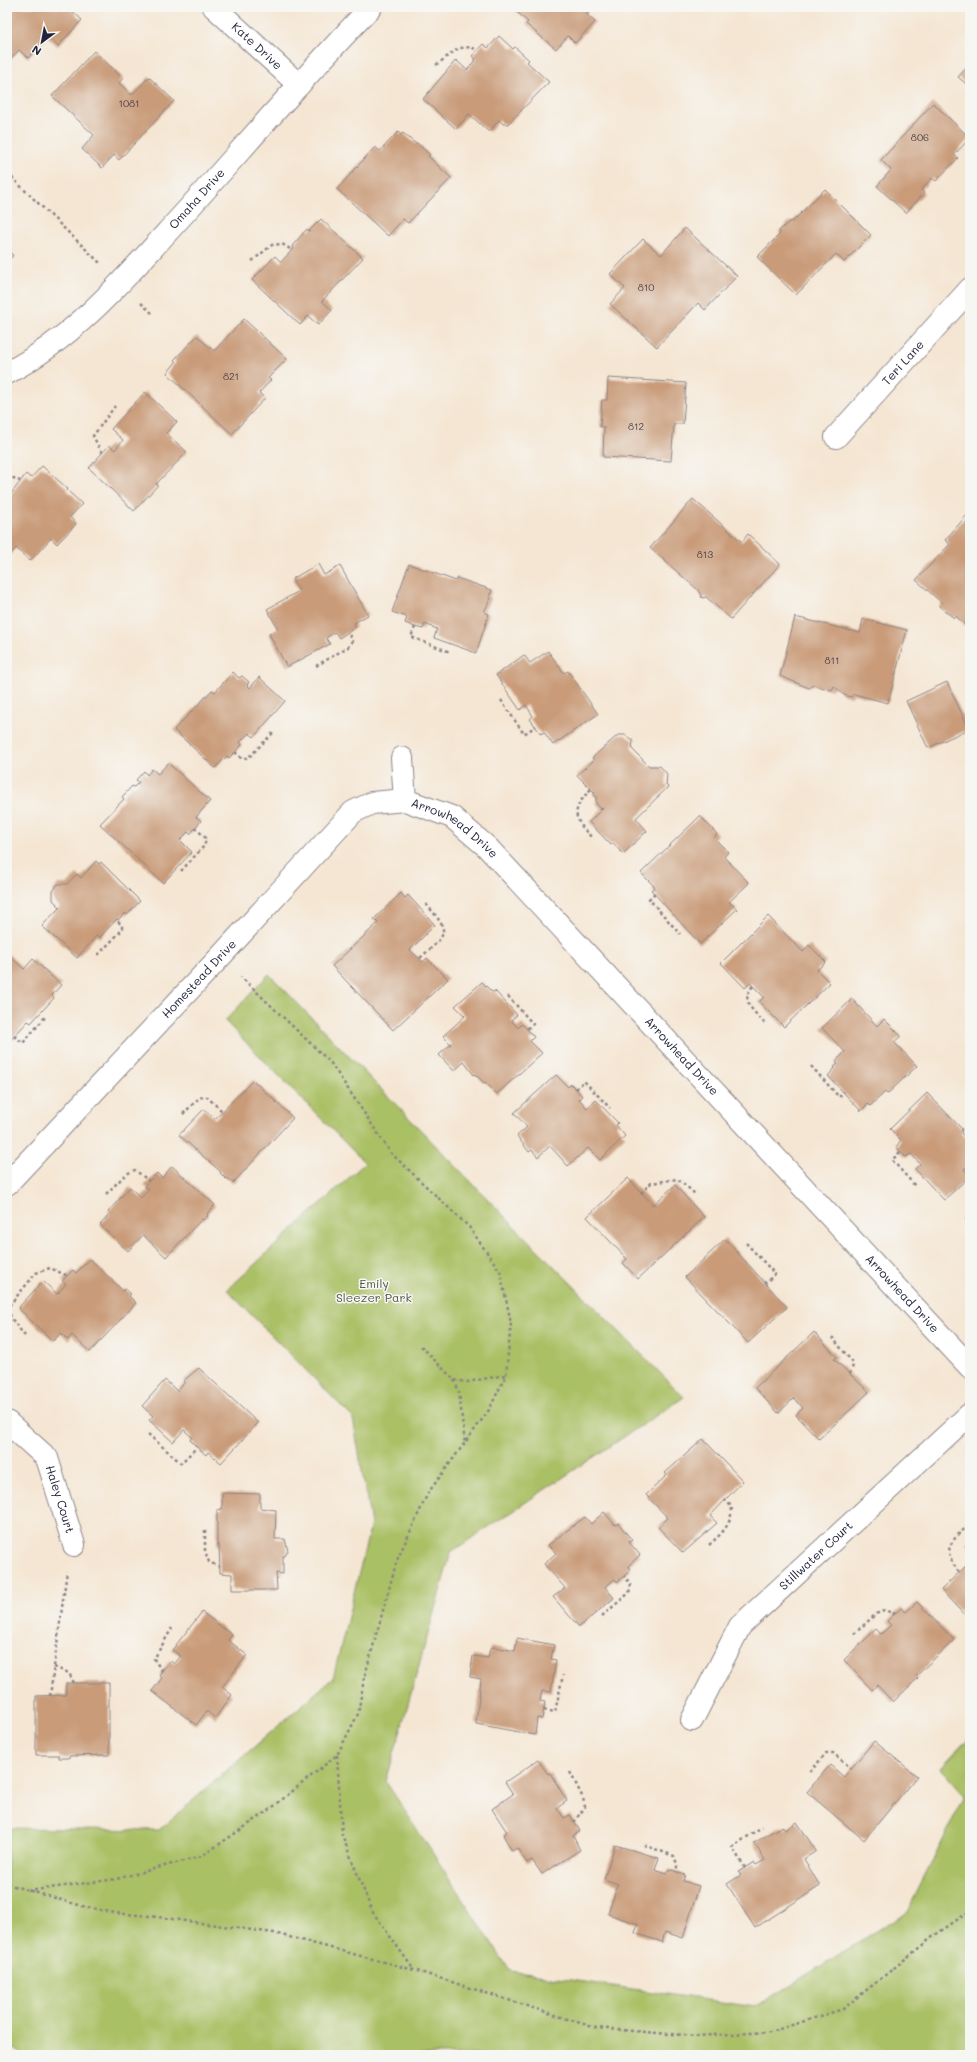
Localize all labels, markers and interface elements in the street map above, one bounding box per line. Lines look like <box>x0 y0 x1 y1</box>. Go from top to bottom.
street label: Kate Drive <box>229 18 286 73</box>
north arrow <box>22 22 62 62</box>
text: N <box>29 42 44 59</box>
house number: 1081 <box>118 96 140 110</box>
house number: 806 <box>911 130 929 144</box>
street label: Omaha Drive <box>165 165 228 232</box>
house number: 810 <box>638 280 654 294</box>
street label: Teri Lane <box>878 336 927 388</box>
house number: 821 <box>223 369 239 383</box>
house number: 812 <box>628 419 644 433</box>
house number: 813 <box>697 547 713 561</box>
house number: 811 <box>825 653 840 667</box>
street label: Arrowhead Drive <box>409 794 502 861</box>
street label: Homestead Drive <box>158 936 239 1021</box>
street label: Arrowhead Drive <box>642 1013 723 1098</box>
street label: Arrowhead Drive <box>862 1250 943 1336</box>
park label: Emily Sleezer Park <box>336 1275 412 1305</box>
street label: Haley Court <box>43 1463 79 1535</box>
street label: Stillwater Court <box>775 1517 856 1593</box>

